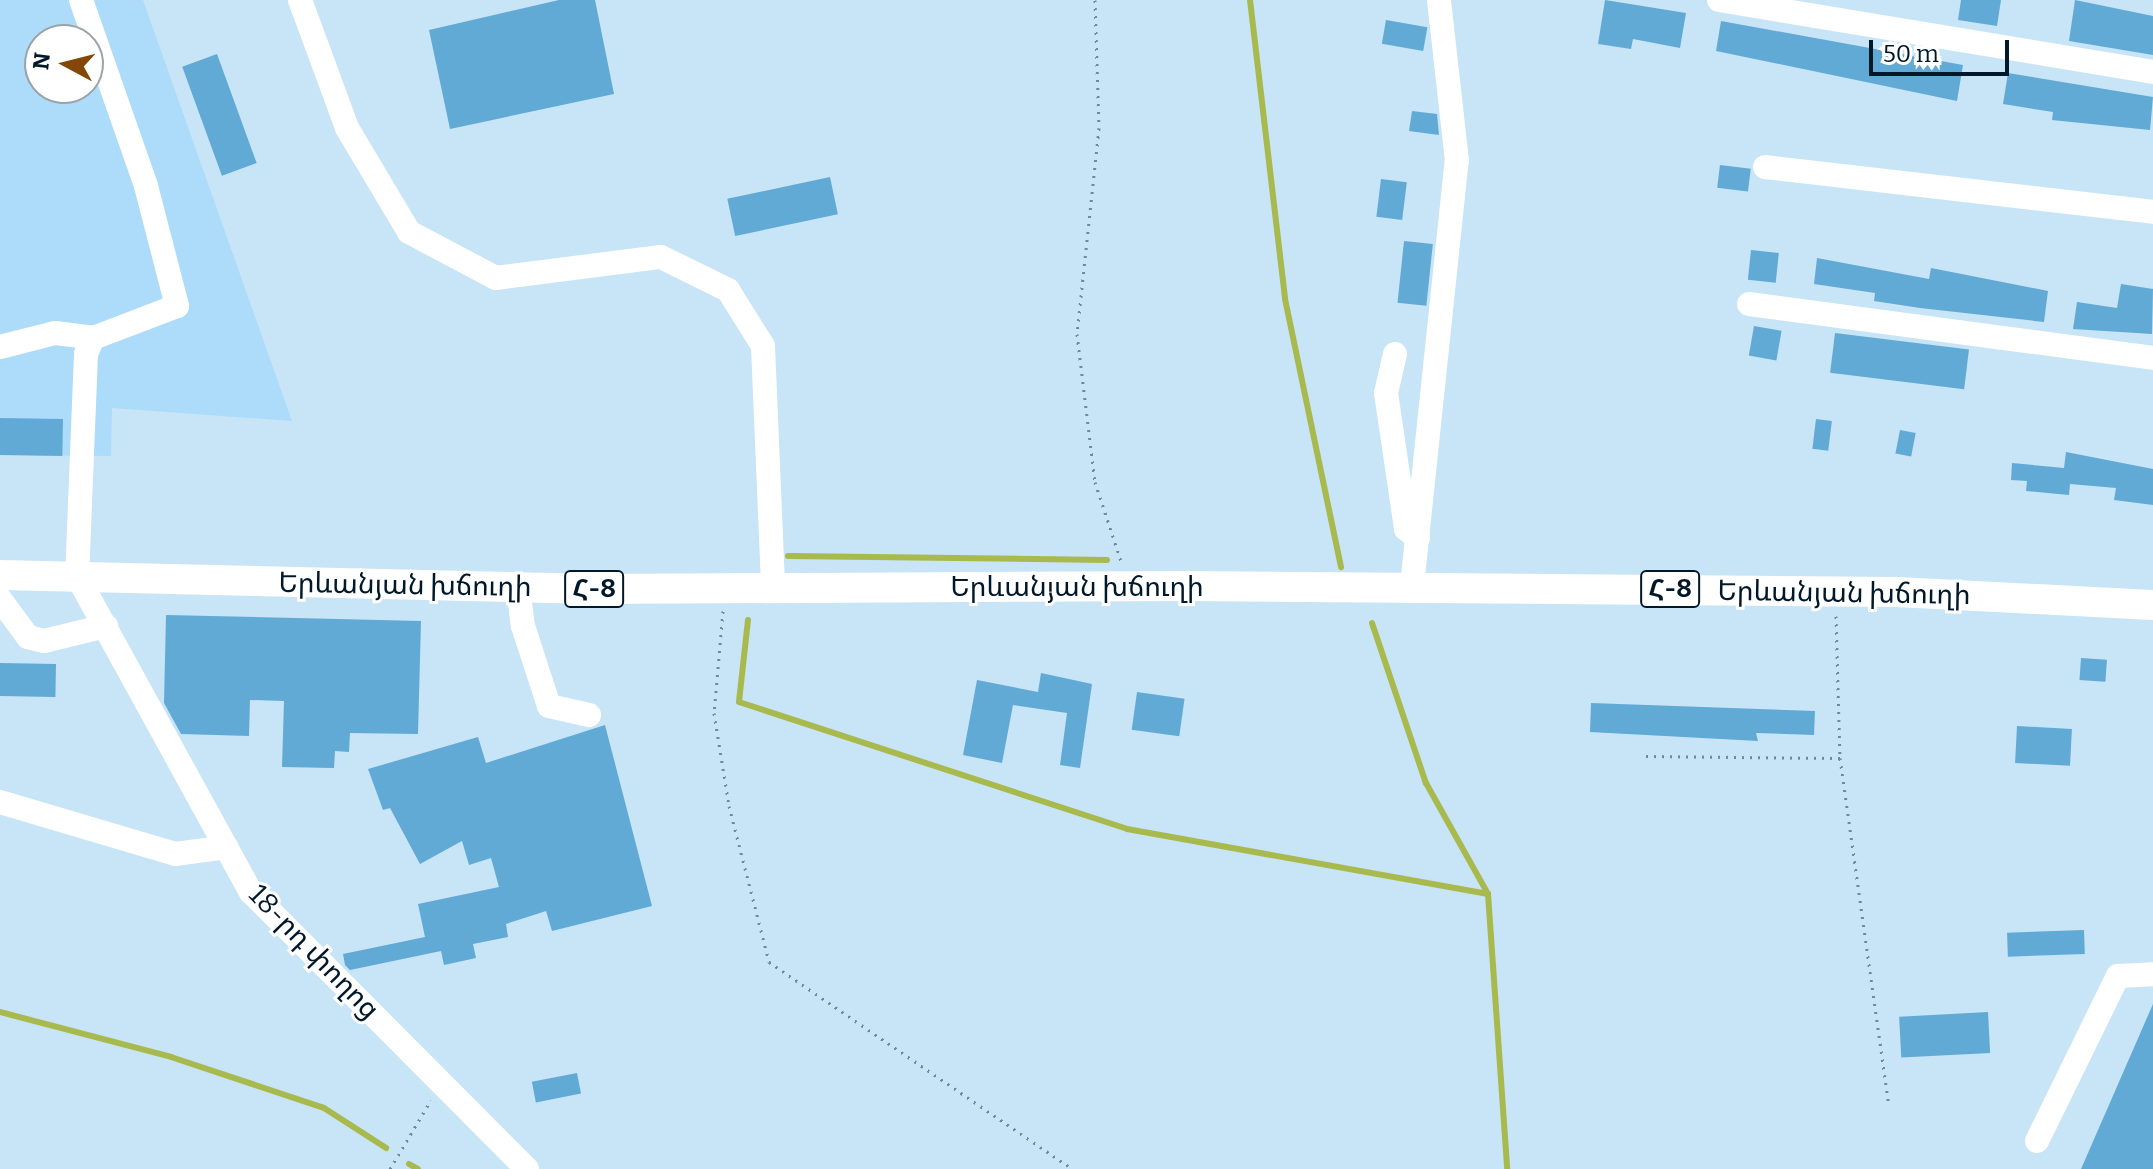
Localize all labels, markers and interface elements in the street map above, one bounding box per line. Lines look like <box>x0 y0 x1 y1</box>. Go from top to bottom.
north arrow <box>24 24 104 104</box>
scale bar <box>1873 24 2013 74</box>
text: 50 m <box>1883 40 1939 68</box>
text: N <box>27 51 56 71</box>
street label: Երևանյան խճուղի <box>278 566 532 604</box>
road number: Հ-8 <box>564 567 624 611</box>
road number: Հ-8 <box>1640 567 1700 611</box>
street label: Երևանյան խճուղի <box>950 570 1204 604</box>
street label: Երևանյան խճուղի <box>1717 574 1971 612</box>
street label: 18-րդ փողոց <box>242 878 386 1026</box>

